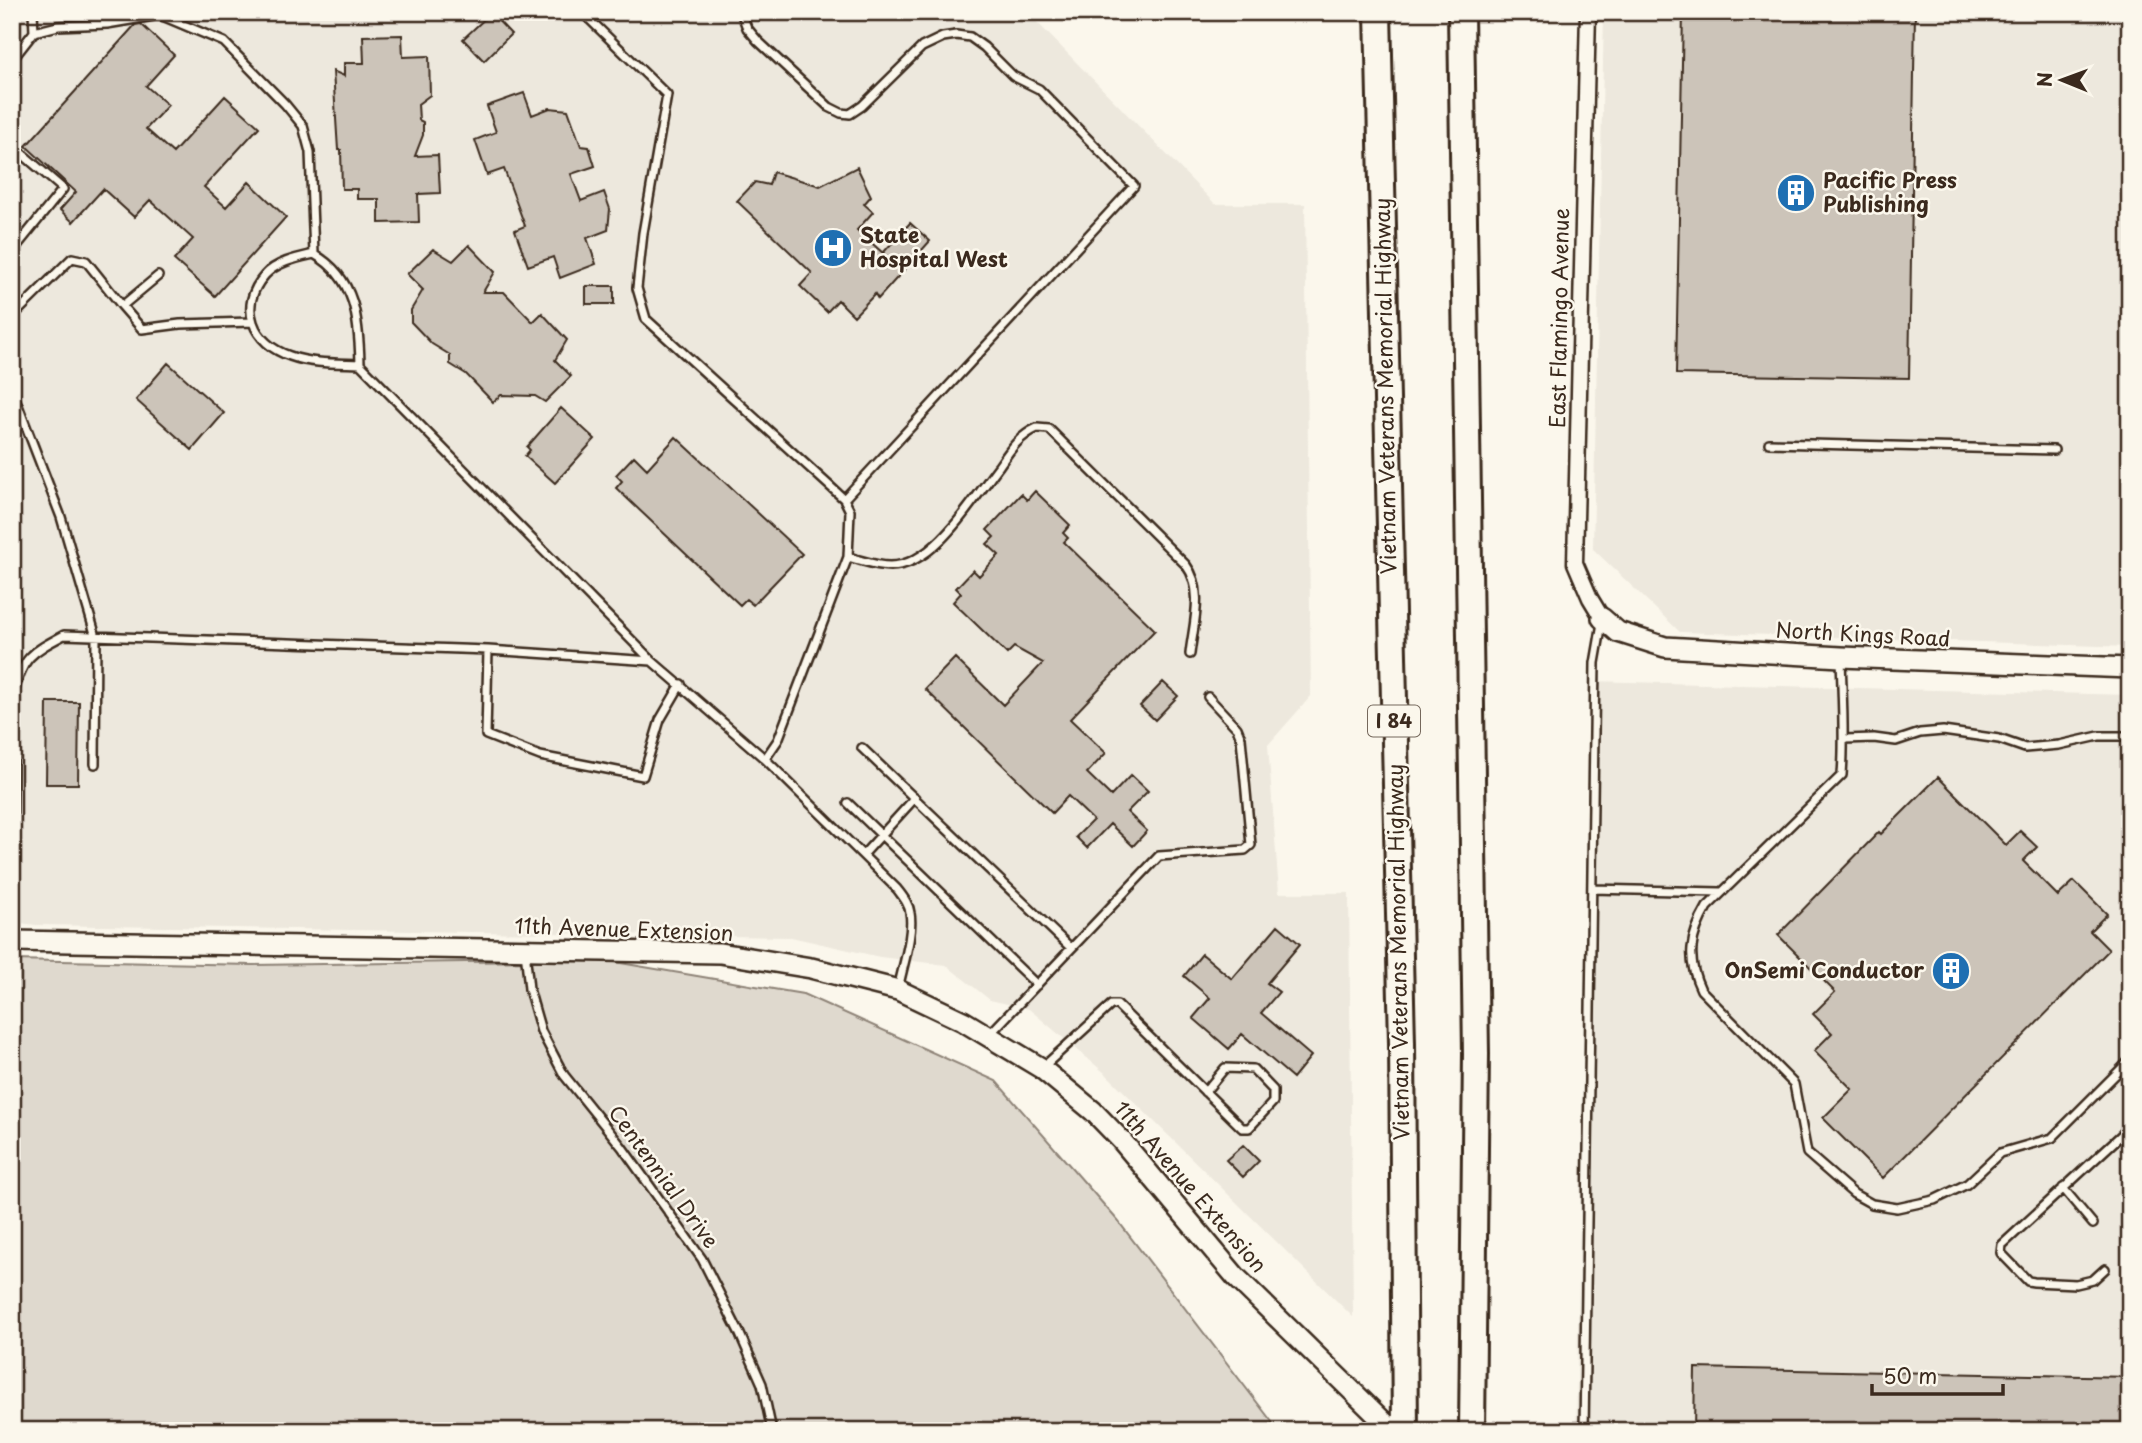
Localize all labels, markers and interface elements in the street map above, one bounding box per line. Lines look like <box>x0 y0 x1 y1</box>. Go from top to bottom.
north arrow <box>2026 46 2096 116</box>
text: N <box>2030 72 2058 87</box>
place label: Pacific Press Publishing <box>1823 163 1957 219</box>
building icon: Pacific Press Publishing <box>1775 172 1817 214</box>
street label: Vietnam Veterans Memorial Highway <box>1365 197 1403 575</box>
street label: East Flamingo Avenue <box>1540 208 1576 428</box>
place label: State Hospital West <box>860 218 1008 274</box>
hospital icon: State Hospital West <box>812 227 854 269</box>
street label: North Kings Road <box>1775 612 1951 654</box>
road number: I 84 <box>1368 706 1420 736</box>
street label: Vietnam Veterans Memorial Highway <box>1378 763 1416 1141</box>
street label: 11th Avenue Extension <box>514 908 734 948</box>
building icon: OnSemi Conductor <box>1930 950 1972 992</box>
place label: OnSemi Conductor <box>1724 953 1924 985</box>
street label: 11th Avenue Extension <box>1108 1093 1275 1279</box>
street label: Centennial Drive <box>602 1098 728 1254</box>
scale bar <box>1872 1352 2004 1396</box>
text: 50 m <box>1883 1359 1937 1391</box>

